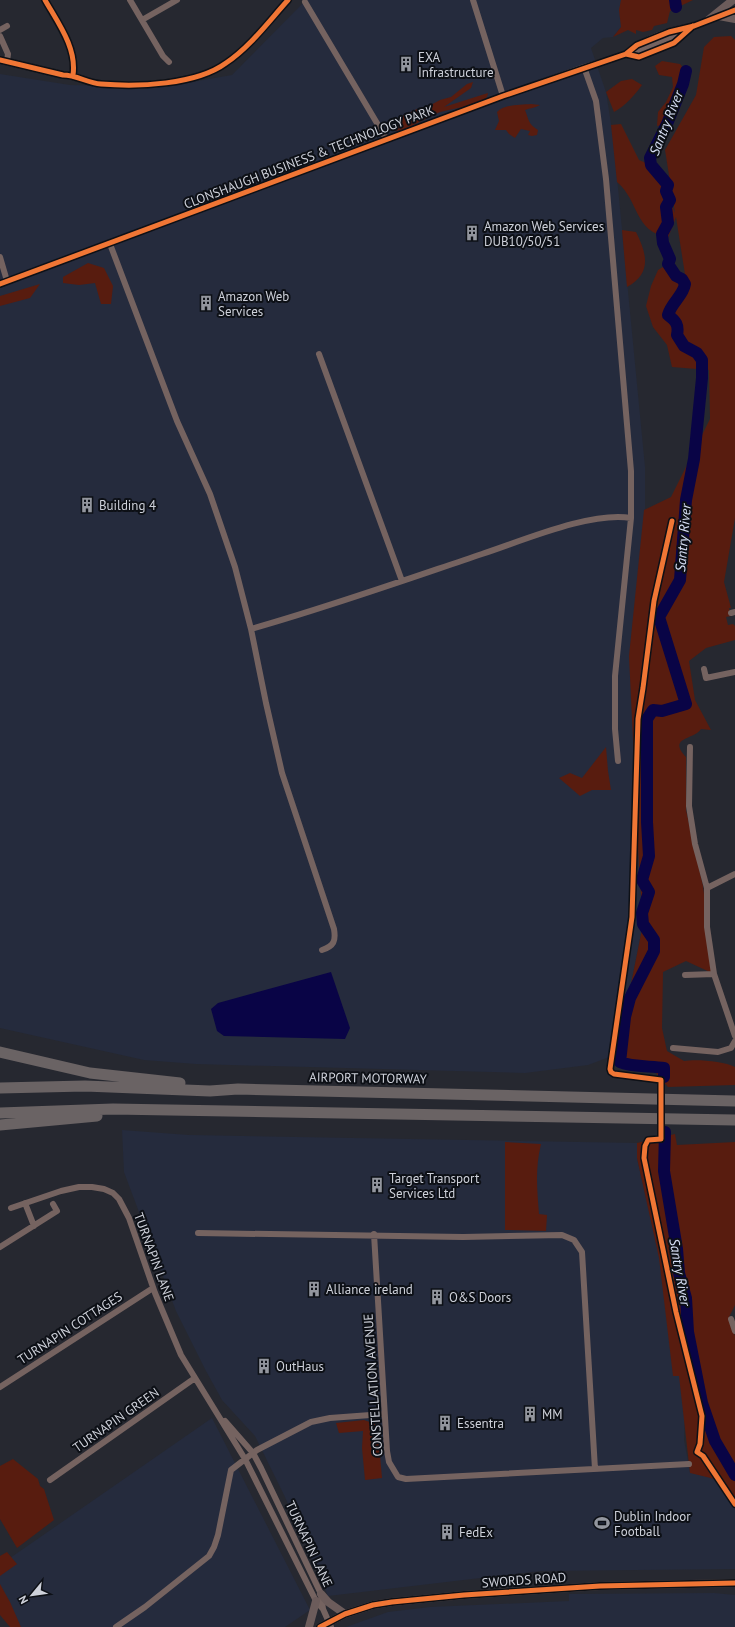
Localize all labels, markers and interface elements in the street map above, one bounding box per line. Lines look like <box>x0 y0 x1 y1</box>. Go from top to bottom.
place label: EXA Infrastructure <box>418 49 494 81</box>
building icon: EXA Infrastructure <box>397 55 415 73</box>
water label: Santry River <box>645 87 688 158</box>
street label: CLONSHAUGH BUSINESS & TECHNOLOGY PARK <box>181 101 437 213</box>
place label: Amazon Web Services DUB10/50/51 <box>484 218 604 250</box>
building icon: Amazon Web Services DUB10/50/51 <box>463 224 481 242</box>
place label: Amazon Web Services <box>218 288 289 320</box>
building icon: Amazon Web Services <box>197 294 215 312</box>
building icon: Building 4 <box>78 496 96 514</box>
place label: Building 4 <box>99 497 156 514</box>
water label: Santry River <box>671 502 695 573</box>
street label: AIRPORT MOTORWAY <box>309 1068 428 1088</box>
place label: Target Transport Services Ltd <box>389 1170 480 1202</box>
building icon: Target Transport Services Ltd <box>368 1176 386 1194</box>
street label: TURNAPIN LANE <box>130 1210 178 1304</box>
water label: Santry River <box>665 1237 695 1308</box>
building icon: Alliance ireland <box>305 1280 323 1298</box>
place label: Alliance ireland <box>326 1281 413 1298</box>
street label: TURNAPIN COTTAGES <box>14 1288 126 1368</box>
building icon: O&S Doors <box>428 1288 446 1306</box>
place label: O&S Doors <box>449 1289 511 1306</box>
street label: CONSTELLATION AVENUE <box>360 1313 386 1457</box>
building icon: OutHaus <box>255 1357 273 1375</box>
place label: OutHaus <box>276 1358 324 1375</box>
street label: TURNAPIN GREEN <box>70 1384 162 1456</box>
building icon: MM <box>521 1405 539 1423</box>
place label: MM <box>542 1406 563 1423</box>
building icon: Essentra <box>436 1414 454 1432</box>
place label: Essentra <box>457 1415 504 1432</box>
street label: TURNAPIN LANE <box>282 1498 336 1590</box>
place label: Dublin Indoor Football <box>614 1508 691 1540</box>
sports icon: Dublin Indoor Football <box>593 1514 611 1532</box>
building icon: FedEx <box>438 1523 456 1541</box>
place label: FedEx <box>459 1524 493 1541</box>
street label: SWORDS ROAD <box>481 1569 567 1591</box>
north arrow <box>12 1575 52 1615</box>
text: N <box>15 1593 31 1606</box>

